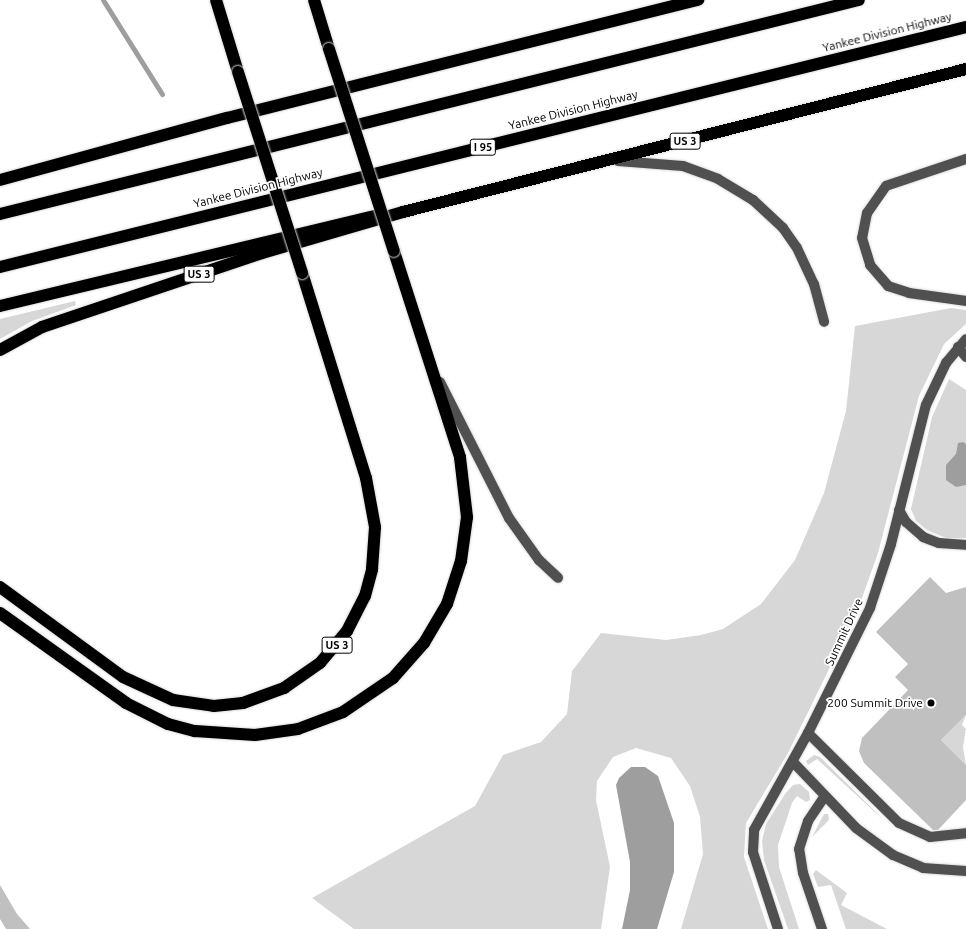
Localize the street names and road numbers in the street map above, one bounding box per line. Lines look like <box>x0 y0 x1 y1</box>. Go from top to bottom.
street label: Yankee Division Highway <box>821 9 953 55</box>
street label: Yankee Division Highway <box>507 87 639 133</box>
road number: US 3 <box>669 132 701 150</box>
road number: I 95 <box>469 138 497 156</box>
street label: Yankee Division Highway <box>192 165 324 211</box>
road number: US 3 <box>183 265 215 283</box>
street label: Summit Drive <box>822 596 866 668</box>
road number: US 3 <box>321 636 353 654</box>

